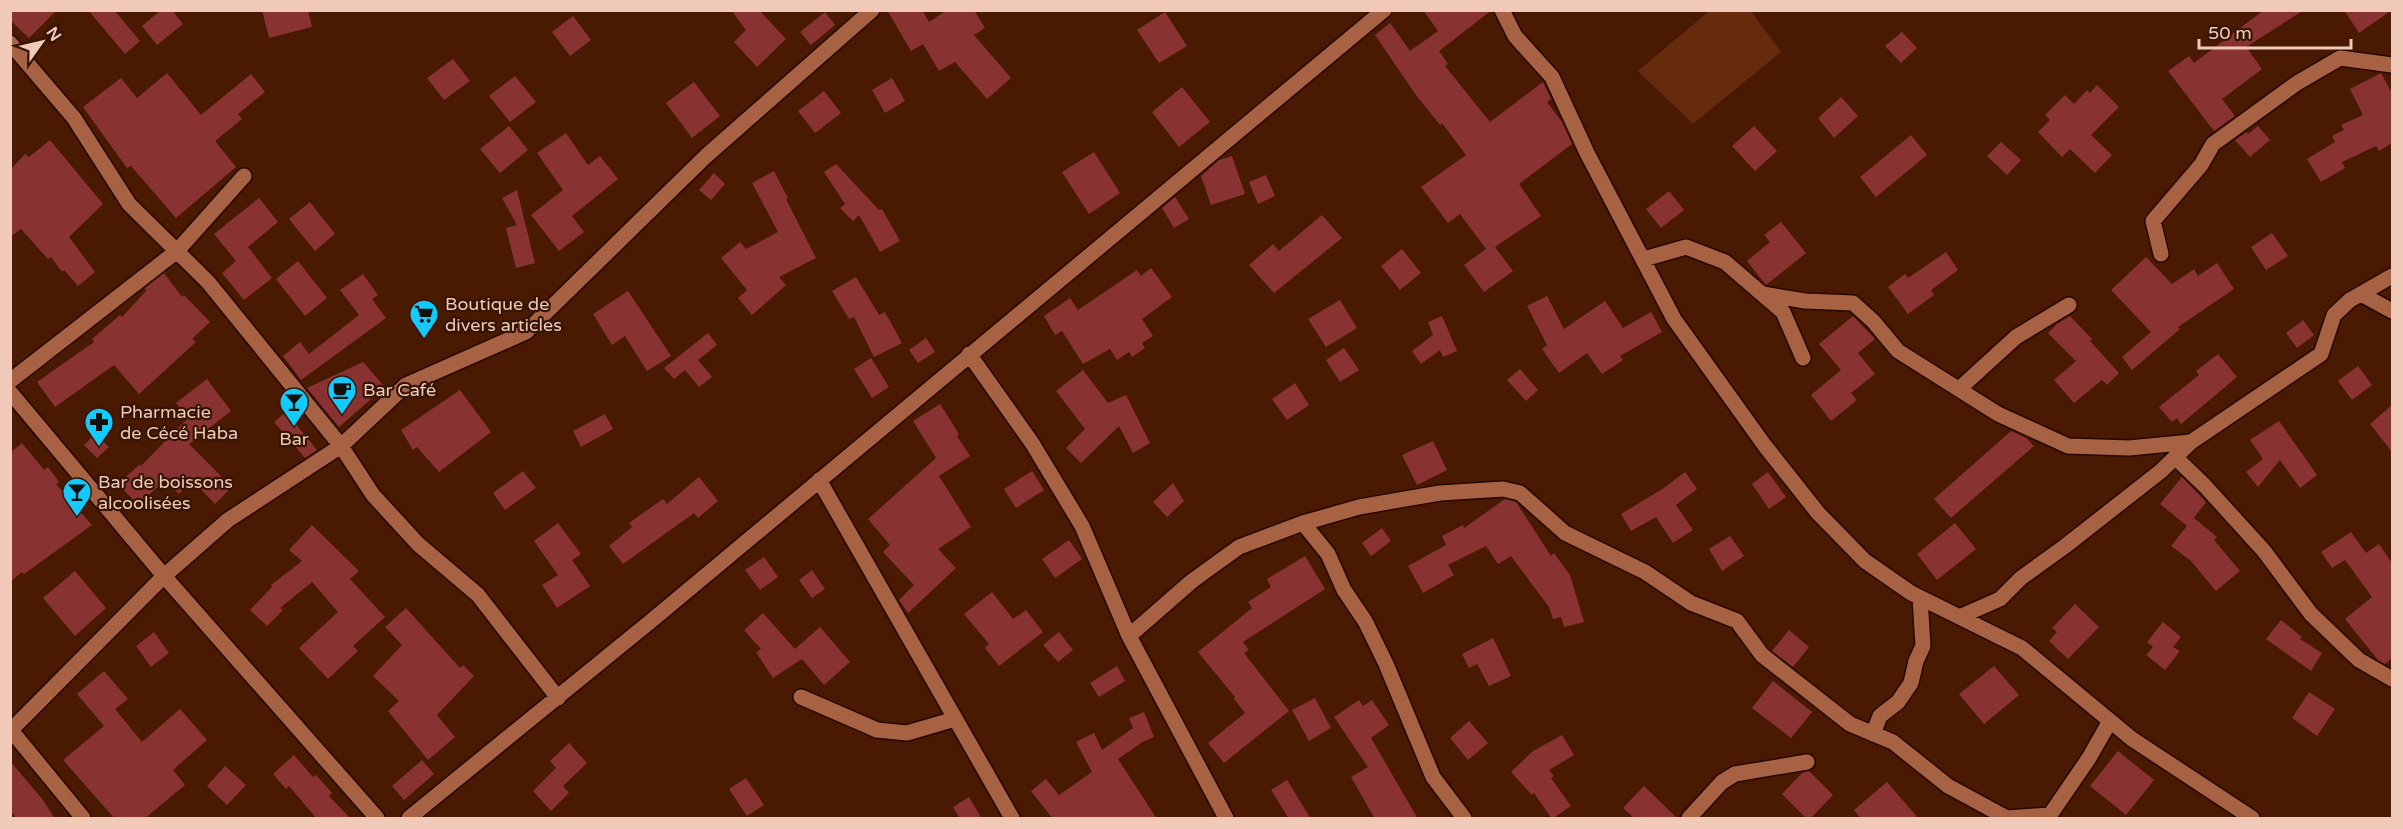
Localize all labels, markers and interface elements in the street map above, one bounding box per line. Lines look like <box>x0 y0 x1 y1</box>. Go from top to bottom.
north arrow <box>12 12 72 72</box>
scale bar <box>2199 12 2350 50</box>
text: 50 m <box>2208 22 2252 44</box>
text: N <box>42 23 65 45</box>
place label: Boutique de divers articles <box>445 293 562 336</box>
supermarket icon: Boutique de divers articles <box>408 298 440 340</box>
cafe icon: Bar Café <box>326 374 358 416</box>
place label: Bar Café <box>363 379 436 401</box>
bar icon: Bar <box>278 386 310 428</box>
place label: Pharmacie de Cécé Haba <box>120 401 238 444</box>
pharmacy icon: Pharmacie de Cécé Haba <box>83 406 115 448</box>
place label: Bar <box>279 428 309 450</box>
place label: Bar de boissons alcoolisées <box>98 471 233 514</box>
bar icon: Bar de boissons alcoolisées <box>61 476 93 518</box>

